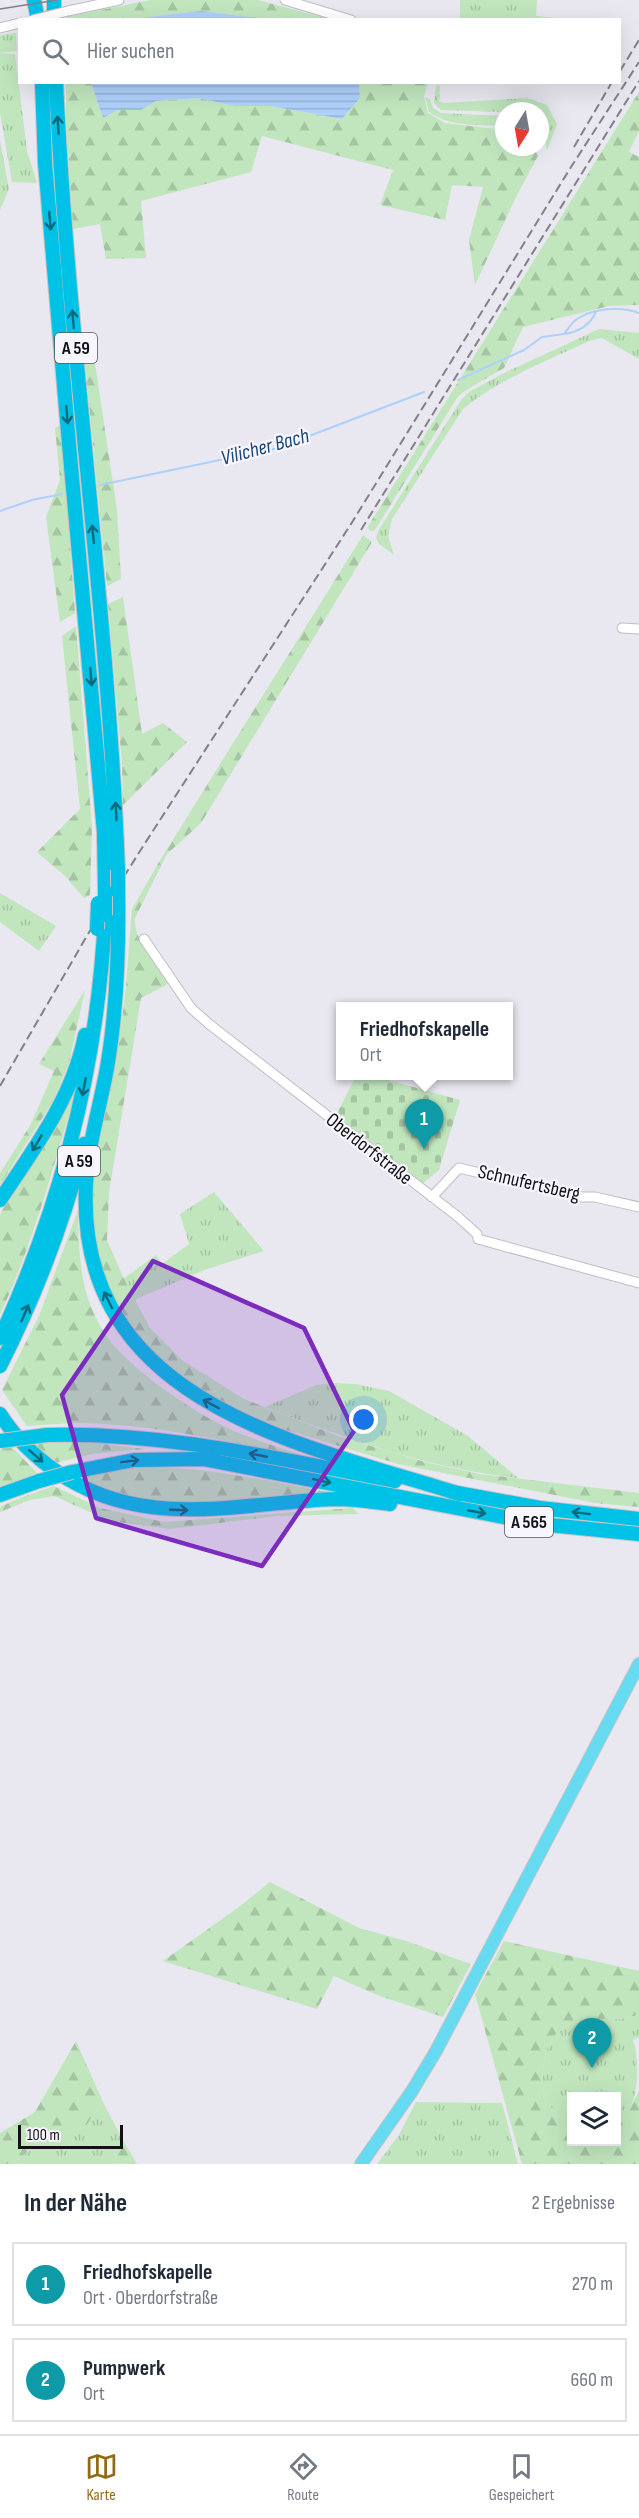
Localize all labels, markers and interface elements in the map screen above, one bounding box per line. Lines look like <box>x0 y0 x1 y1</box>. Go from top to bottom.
search box <box>18 18 621 84</box>
icon: search <box>39 35 72 68</box>
text: Hier suchen <box>87 38 175 65</box>
north arrow <box>495 102 549 156</box>
one-way arrow <box>52 115 63 135</box>
one-way arrow <box>45 211 56 231</box>
one-way arrow <box>67 310 78 330</box>
road number: A 59 <box>55 333 97 363</box>
one-way arrow <box>61 405 72 425</box>
water label: Vilicher Bach <box>218 423 312 471</box>
one-way arrow <box>87 525 98 545</box>
one-way arrow <box>86 667 97 687</box>
one-way arrow <box>110 802 121 822</box>
popup <box>336 1002 513 1080</box>
text: Friedhofskapelle <box>360 1016 489 1043</box>
text: Ort <box>360 1043 382 1067</box>
one-way arrow <box>78 1076 89 1096</box>
pin: 1 <box>404 1100 444 1149</box>
street label: Oberdorfstraße <box>321 1108 417 1190</box>
one-way arrow <box>30 1134 42 1151</box>
road number: A 59 <box>58 1146 100 1176</box>
street label: Schnufertsberg <box>476 1160 582 1206</box>
one-way arrow <box>101 1291 113 1309</box>
one-way arrow <box>20 1304 31 1322</box>
one-way arrow <box>203 1398 221 1409</box>
your location <box>349 1405 378 1434</box>
one-way arrow <box>249 1449 269 1460</box>
one-way arrow <box>28 1450 44 1463</box>
one-way arrow <box>119 1455 139 1466</box>
one-way arrow <box>312 1476 332 1487</box>
one-way arrow <box>169 1504 189 1516</box>
one-way arrow <box>467 1507 486 1518</box>
road number: A 565 <box>505 1507 553 1537</box>
one-way arrow <box>571 1507 591 1518</box>
pin: 2 <box>572 2018 612 2068</box>
map controls <box>567 2092 621 2146</box>
button: layers <box>567 2092 621 2146</box>
scale bar <box>18 2122 123 2150</box>
text: 100 m <box>27 2126 60 2145</box>
text: In der Nähe <box>24 2188 127 2219</box>
text: 2 Ergebnisse <box>531 2191 615 2215</box>
text: Friedhofskapelle <box>83 2259 212 2286</box>
text: 1 <box>42 2272 49 2296</box>
text: 270 m <box>572 2272 613 2296</box>
text: Ort · Oberdorfstraße <box>83 2286 218 2310</box>
text: Pumpwerk <box>83 2355 165 2382</box>
text: 2 <box>41 2368 50 2392</box>
text: 660 m <box>571 2368 613 2392</box>
text: Ort <box>83 2382 105 2406</box>
tab: Karte <box>85 2450 118 2505</box>
tab: Route <box>287 2450 320 2505</box>
tab: Gespeichert <box>489 2450 554 2505</box>

